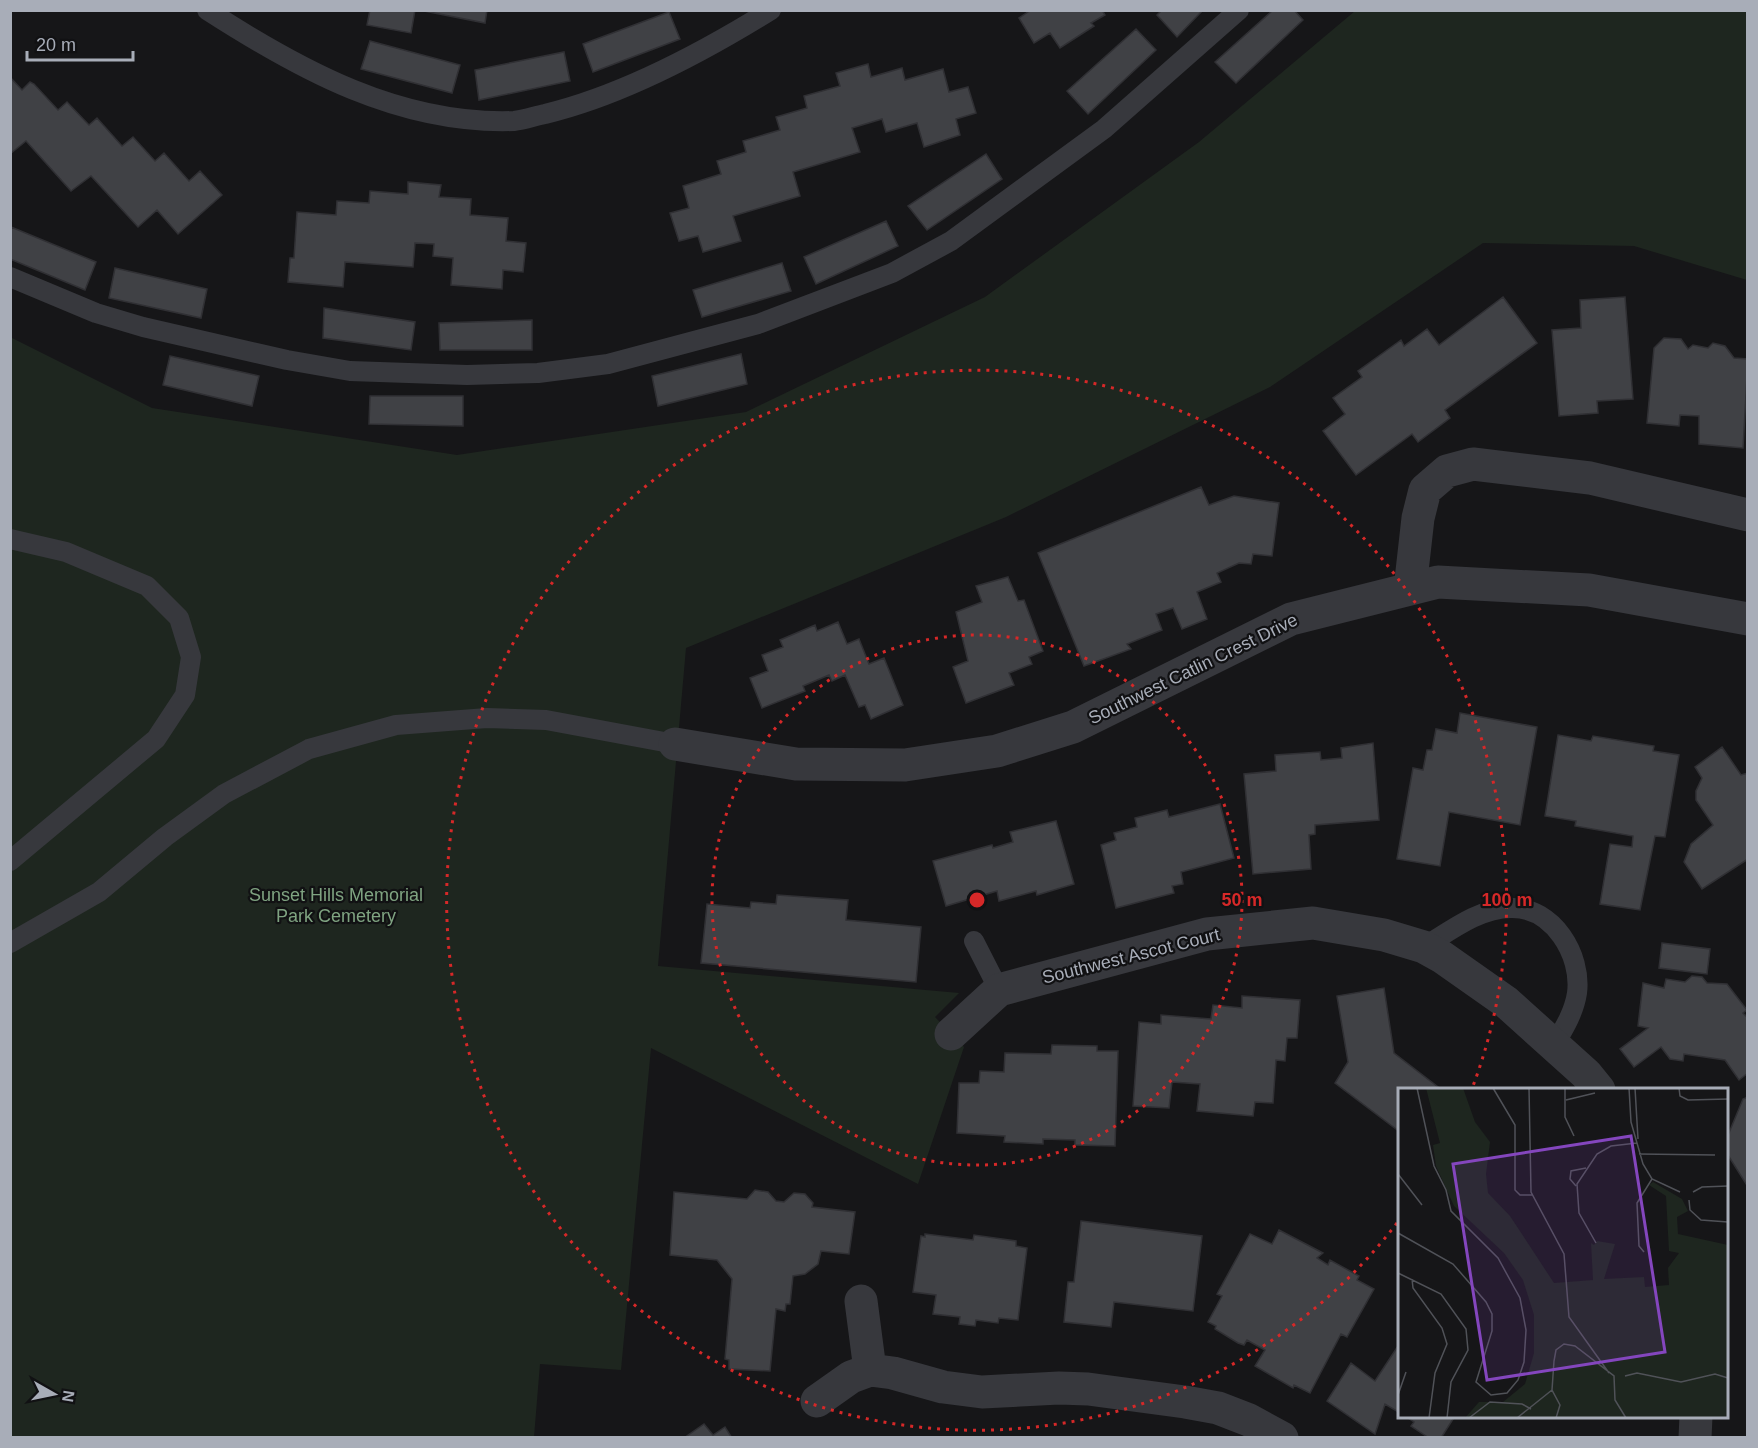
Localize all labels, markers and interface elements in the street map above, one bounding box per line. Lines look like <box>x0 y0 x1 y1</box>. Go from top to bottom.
scale bar <box>27 24 134 62</box>
text: 20 m <box>36 35 76 55</box>
street label: Southwest Catlin Crest Drive <box>1085 610 1301 728</box>
park label: Sunset Hills Memorial Park Cemetery <box>249 885 423 926</box>
centre of rings <box>967 890 987 910</box>
text: 50 m <box>1221 890 1263 910</box>
text: 100 m <box>1481 890 1533 910</box>
street label: Southwest Ascot Court <box>1040 924 1222 988</box>
inset map <box>1398 1088 1728 1418</box>
north arrow <box>24 1364 84 1424</box>
text: N <box>59 1389 78 1403</box>

